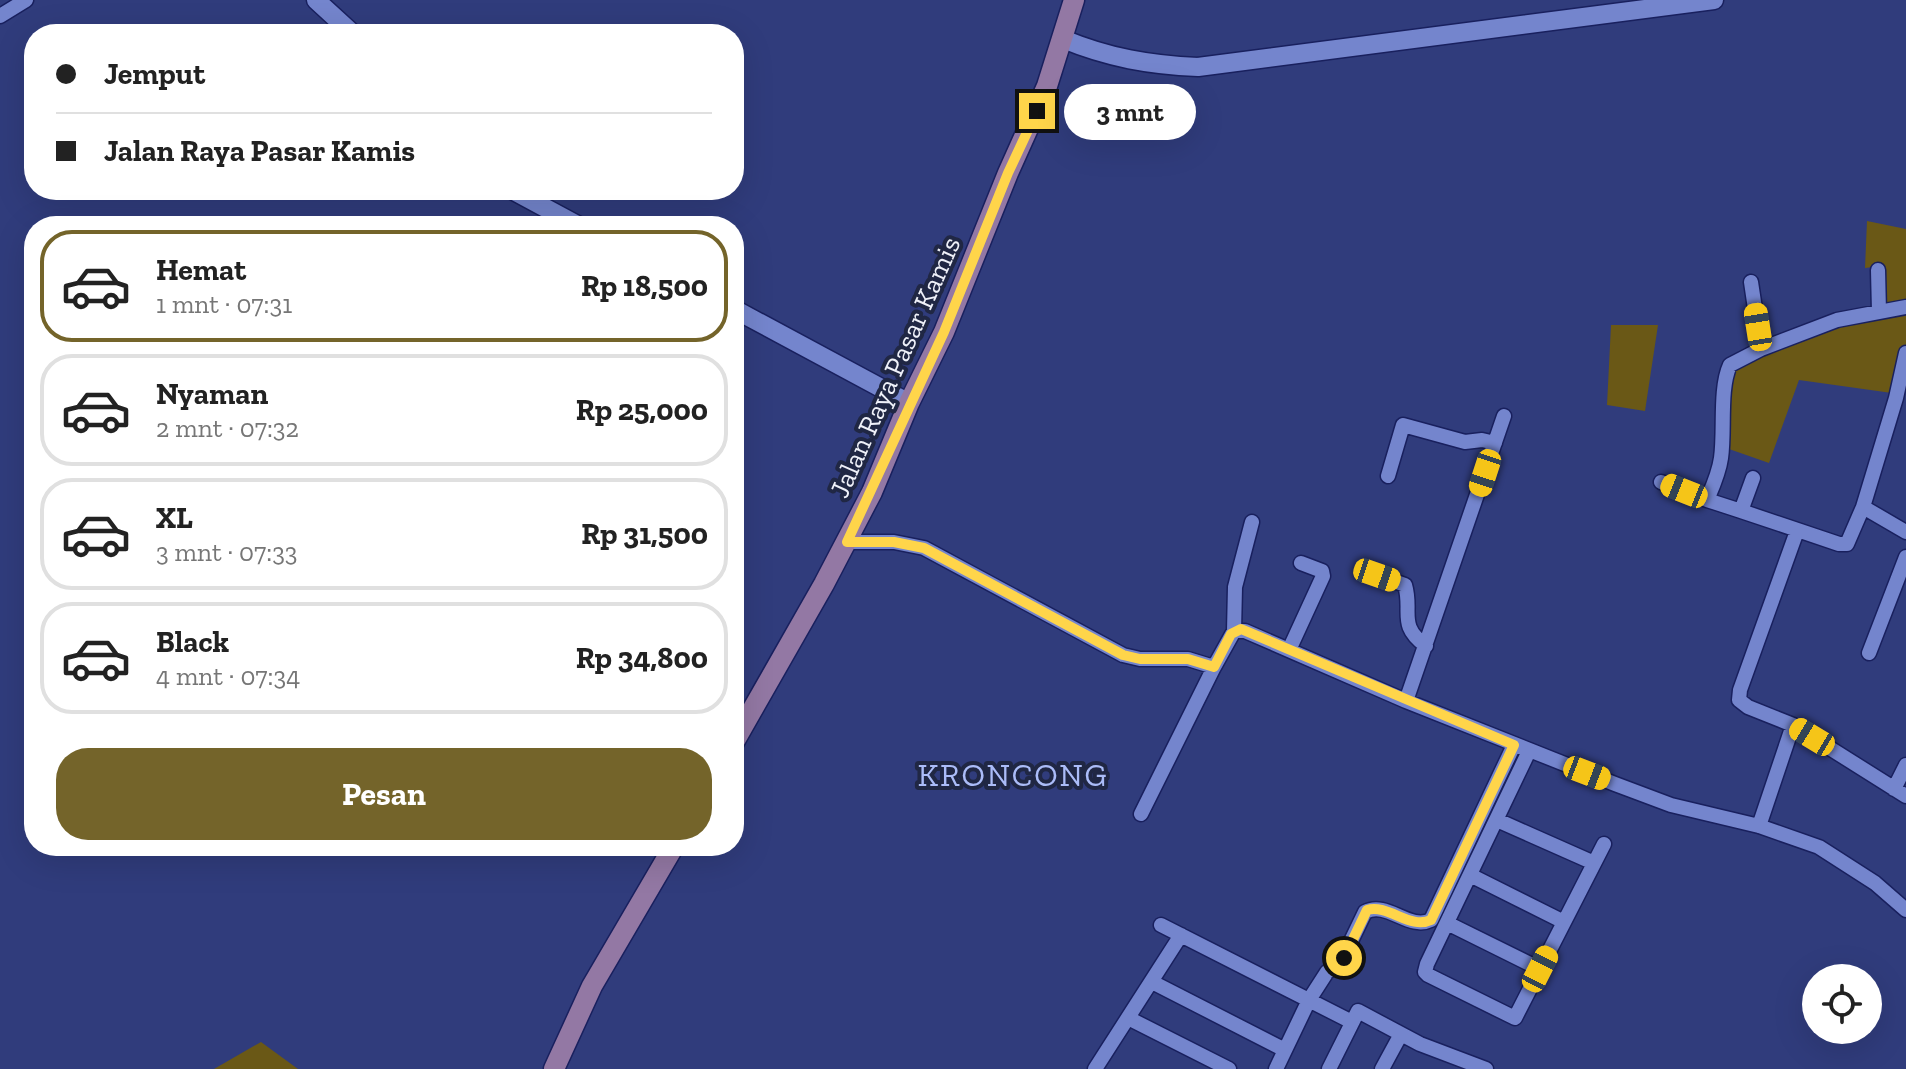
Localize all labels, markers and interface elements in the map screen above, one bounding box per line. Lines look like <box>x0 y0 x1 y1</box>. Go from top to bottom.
text: Jemput <box>104 56 205 92</box>
callout: 3 mnt <box>1065 83 1197 139</box>
route end <box>1019 93 1055 129</box>
text: 3 mnt <box>1096 96 1164 128</box>
text: Jalan Raya Pasar Kamis <box>104 133 415 169</box>
street label: Jalan Raya Pasar Kamis <box>823 231 967 503</box>
icon: car <box>60 250 132 322</box>
text: Hemat <box>156 252 246 288</box>
text: Rp 18,500 <box>581 268 708 304</box>
text: 1 mnt · 07:31 <box>156 288 292 320</box>
car <box>1742 301 1774 353</box>
icon: car <box>60 374 132 446</box>
text: Nyaman <box>156 376 268 412</box>
text: Rp 25,000 <box>576 392 708 428</box>
text: 2 mnt · 07:32 <box>156 412 299 444</box>
car <box>1466 446 1504 500</box>
car <box>1657 471 1711 511</box>
icon: car <box>60 498 132 570</box>
text: XL <box>156 500 193 536</box>
text: Rp 31,500 <box>581 516 708 552</box>
text: 3 mnt · 07:33 <box>156 536 298 568</box>
car <box>1350 556 1404 594</box>
icon: car <box>60 622 132 694</box>
text: Black <box>156 624 229 660</box>
text: Rp 34,800 <box>576 640 708 676</box>
text: 4 mnt · 07:34 <box>156 660 300 692</box>
car <box>1785 714 1839 760</box>
button: Pesan <box>56 748 712 840</box>
car <box>1560 753 1614 793</box>
district label: KRONCONG <box>917 756 1109 794</box>
route start <box>1326 940 1362 976</box>
car <box>1518 942 1562 996</box>
map controls <box>1802 964 1882 1044</box>
button: locate <box>1802 964 1882 1044</box>

